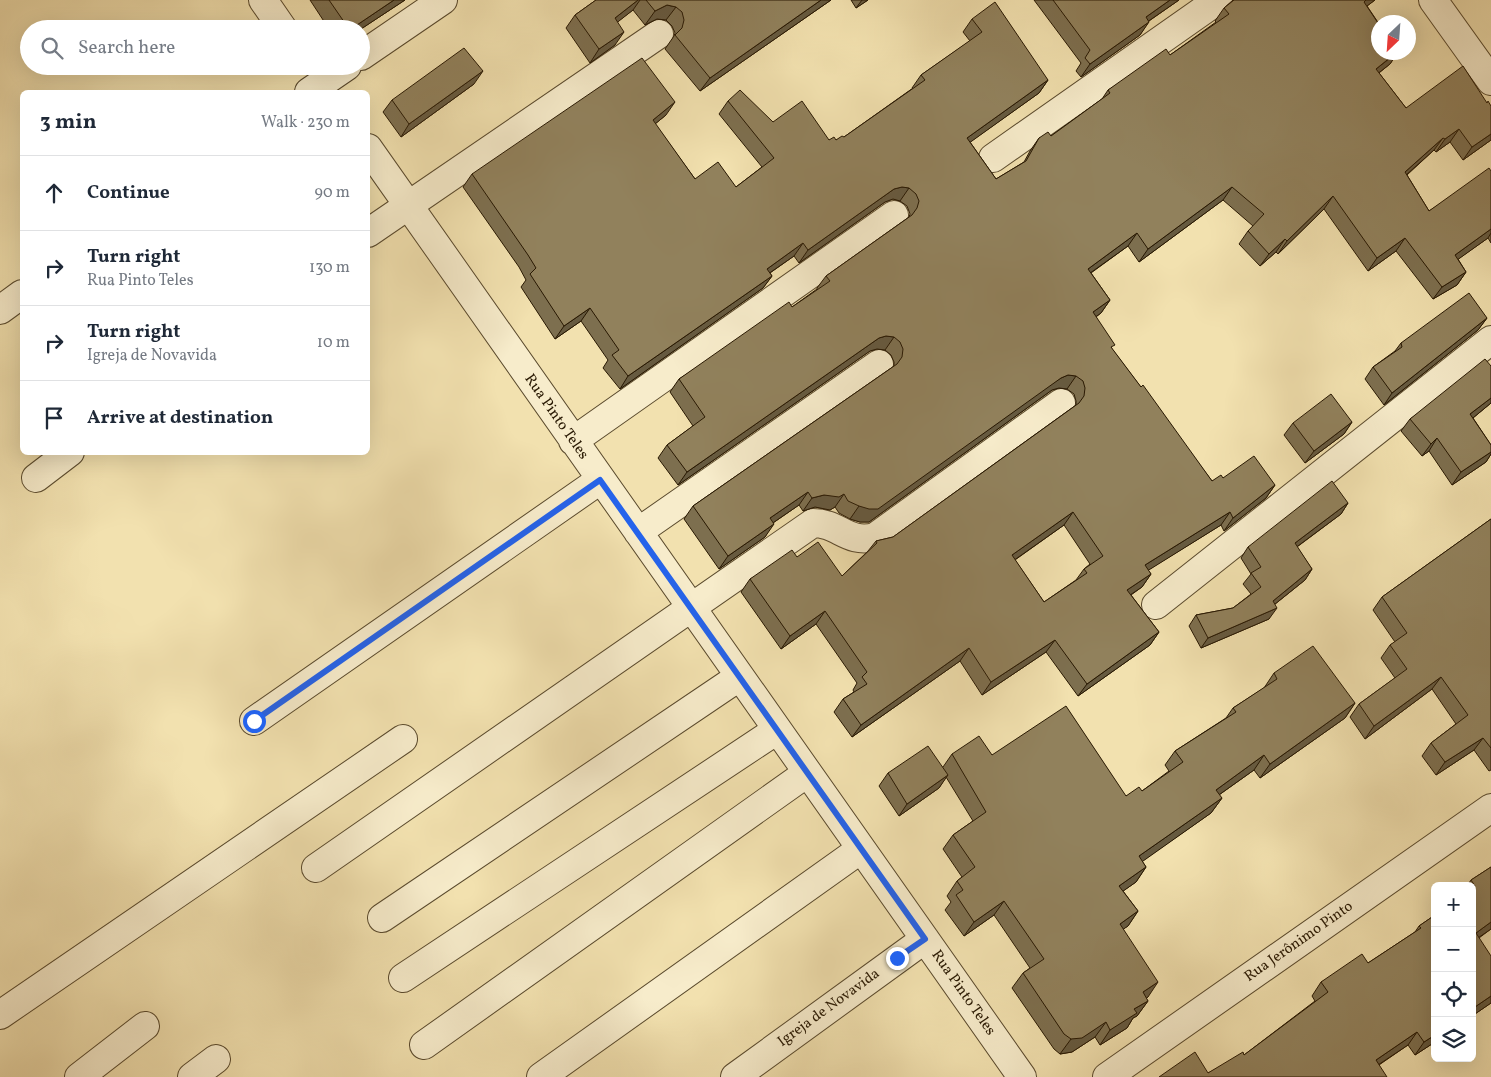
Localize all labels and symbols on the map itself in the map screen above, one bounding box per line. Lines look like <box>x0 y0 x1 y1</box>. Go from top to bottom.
north arrow <box>1371 15 1416 60</box>
street label: Rua Pinto Teles <box>519 370 593 464</box>
route start <box>243 710 266 733</box>
street label: Rua Jerônimo Pinto <box>1240 897 1358 987</box>
street label: Rua Pinto Teles <box>926 946 1000 1040</box>
route end <box>886 947 909 970</box>
street label: Igreja de Novavida <box>774 964 884 1052</box>

